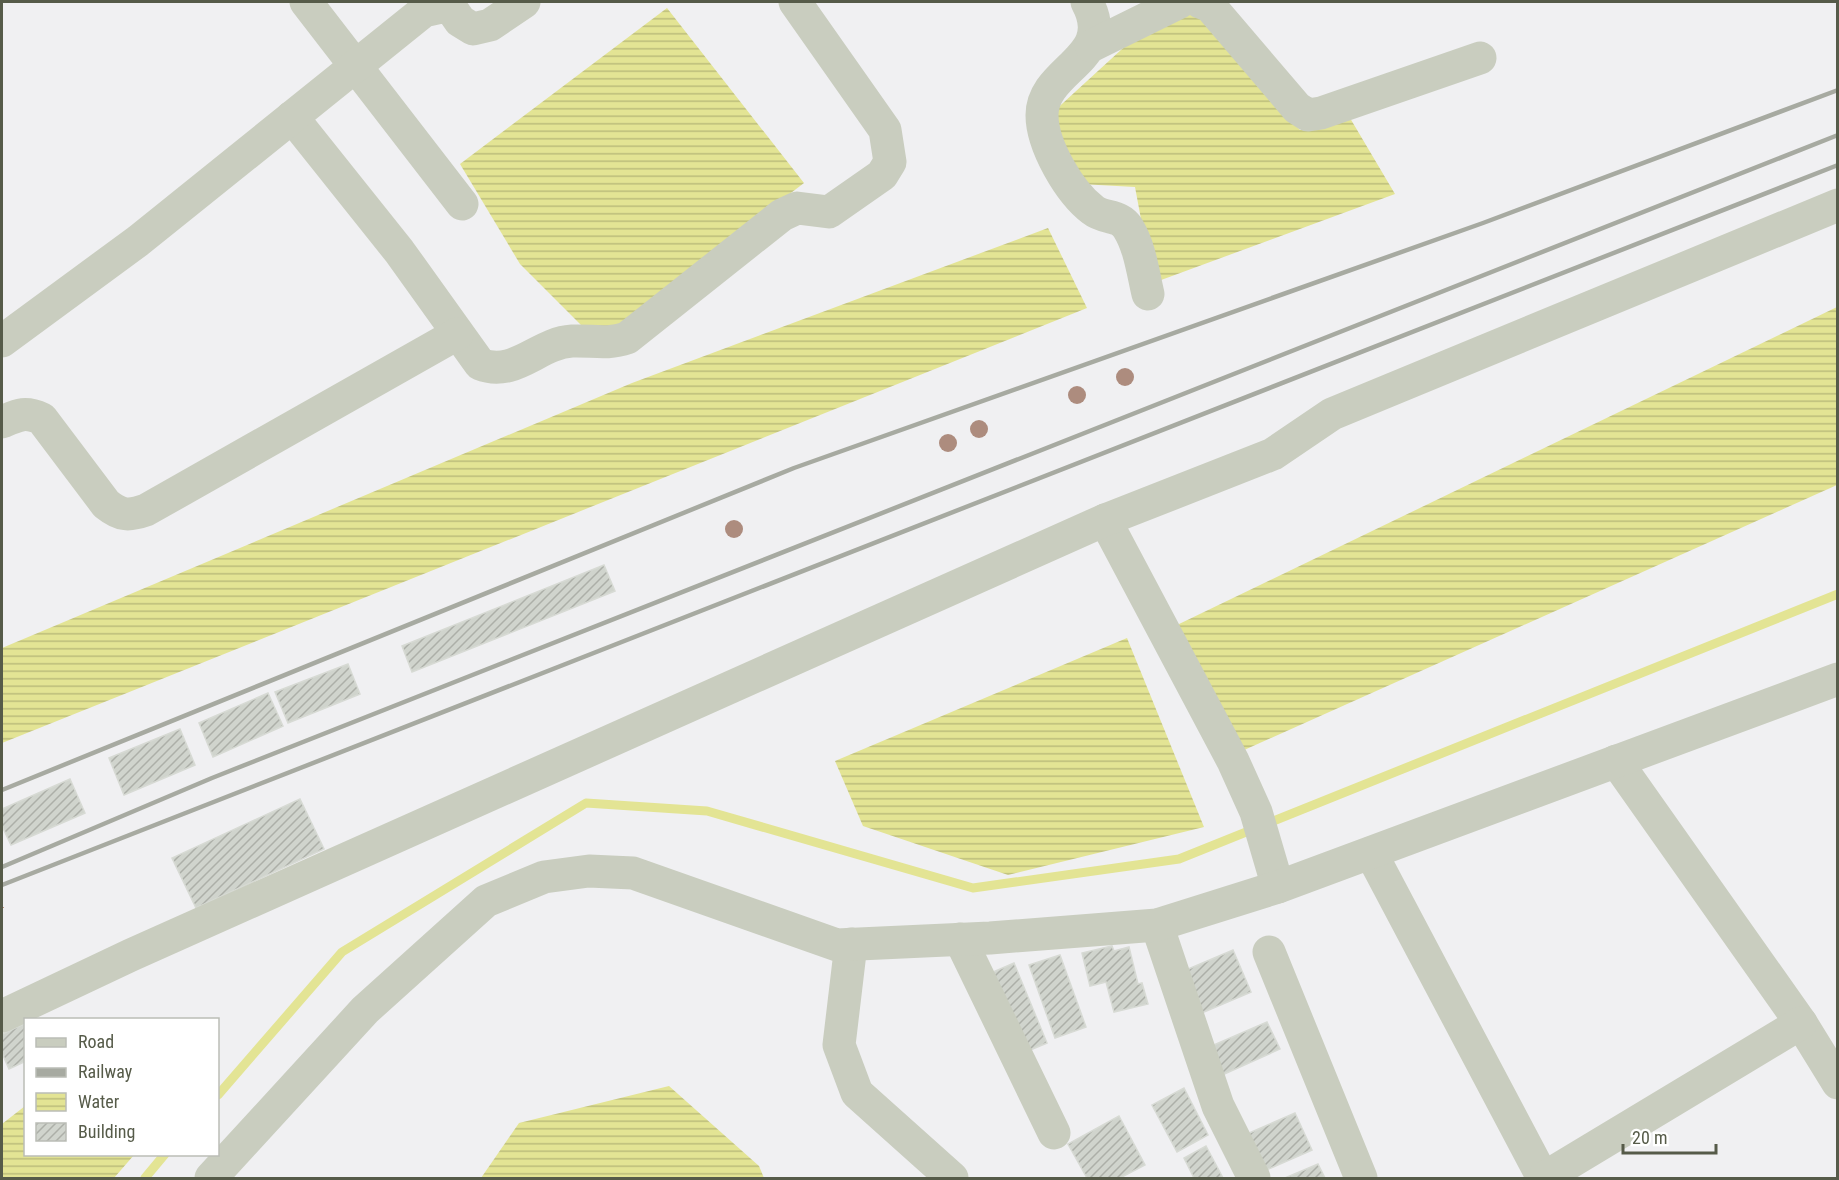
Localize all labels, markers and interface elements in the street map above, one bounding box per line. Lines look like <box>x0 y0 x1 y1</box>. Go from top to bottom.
legend <box>24 1018 219 1156</box>
text: Road <box>78 1031 114 1052</box>
text: Railway <box>78 1061 133 1082</box>
text: Water <box>78 1091 120 1112</box>
scale bar <box>1623 1117 1716 1155</box>
text: Building <box>78 1121 135 1142</box>
text: 20 m <box>1632 1127 1667 1148</box>

